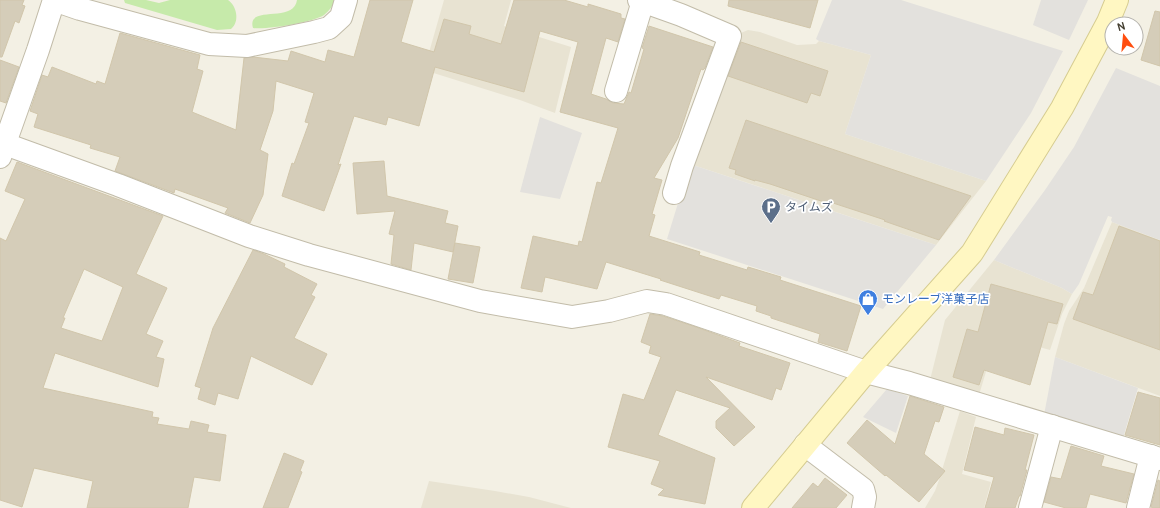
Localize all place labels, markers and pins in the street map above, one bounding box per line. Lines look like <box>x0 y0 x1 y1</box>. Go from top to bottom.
parking icon: タイムズ <box>760 196 782 224</box>
place label: タイムズ <box>785 199 833 214</box>
shop icon: モンレーブ洋菓子店 <box>857 288 879 316</box>
place label: モンレーブ洋菓子店 <box>882 291 989 306</box>

